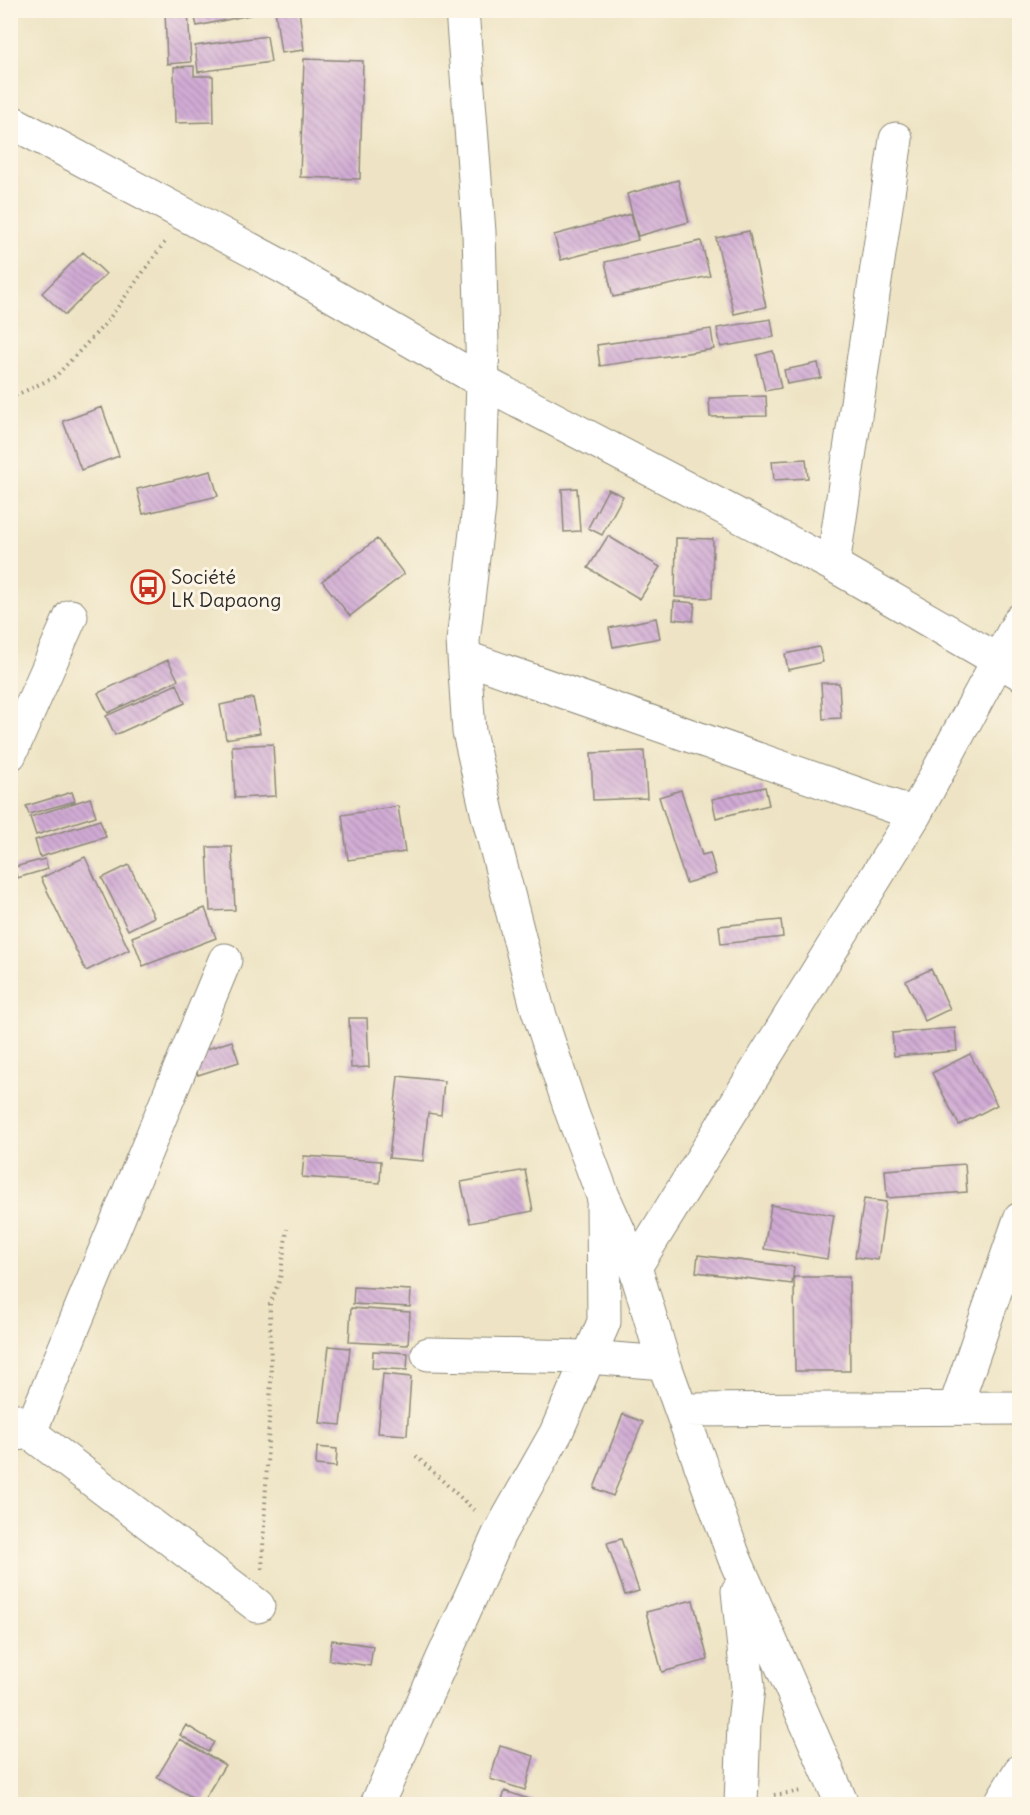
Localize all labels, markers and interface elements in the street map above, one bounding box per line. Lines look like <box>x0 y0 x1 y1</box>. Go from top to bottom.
place label: Société LK Dapaong <box>171 564 281 612</box>
bus stop icon: Société LK Dapaong <box>130 569 166 605</box>

